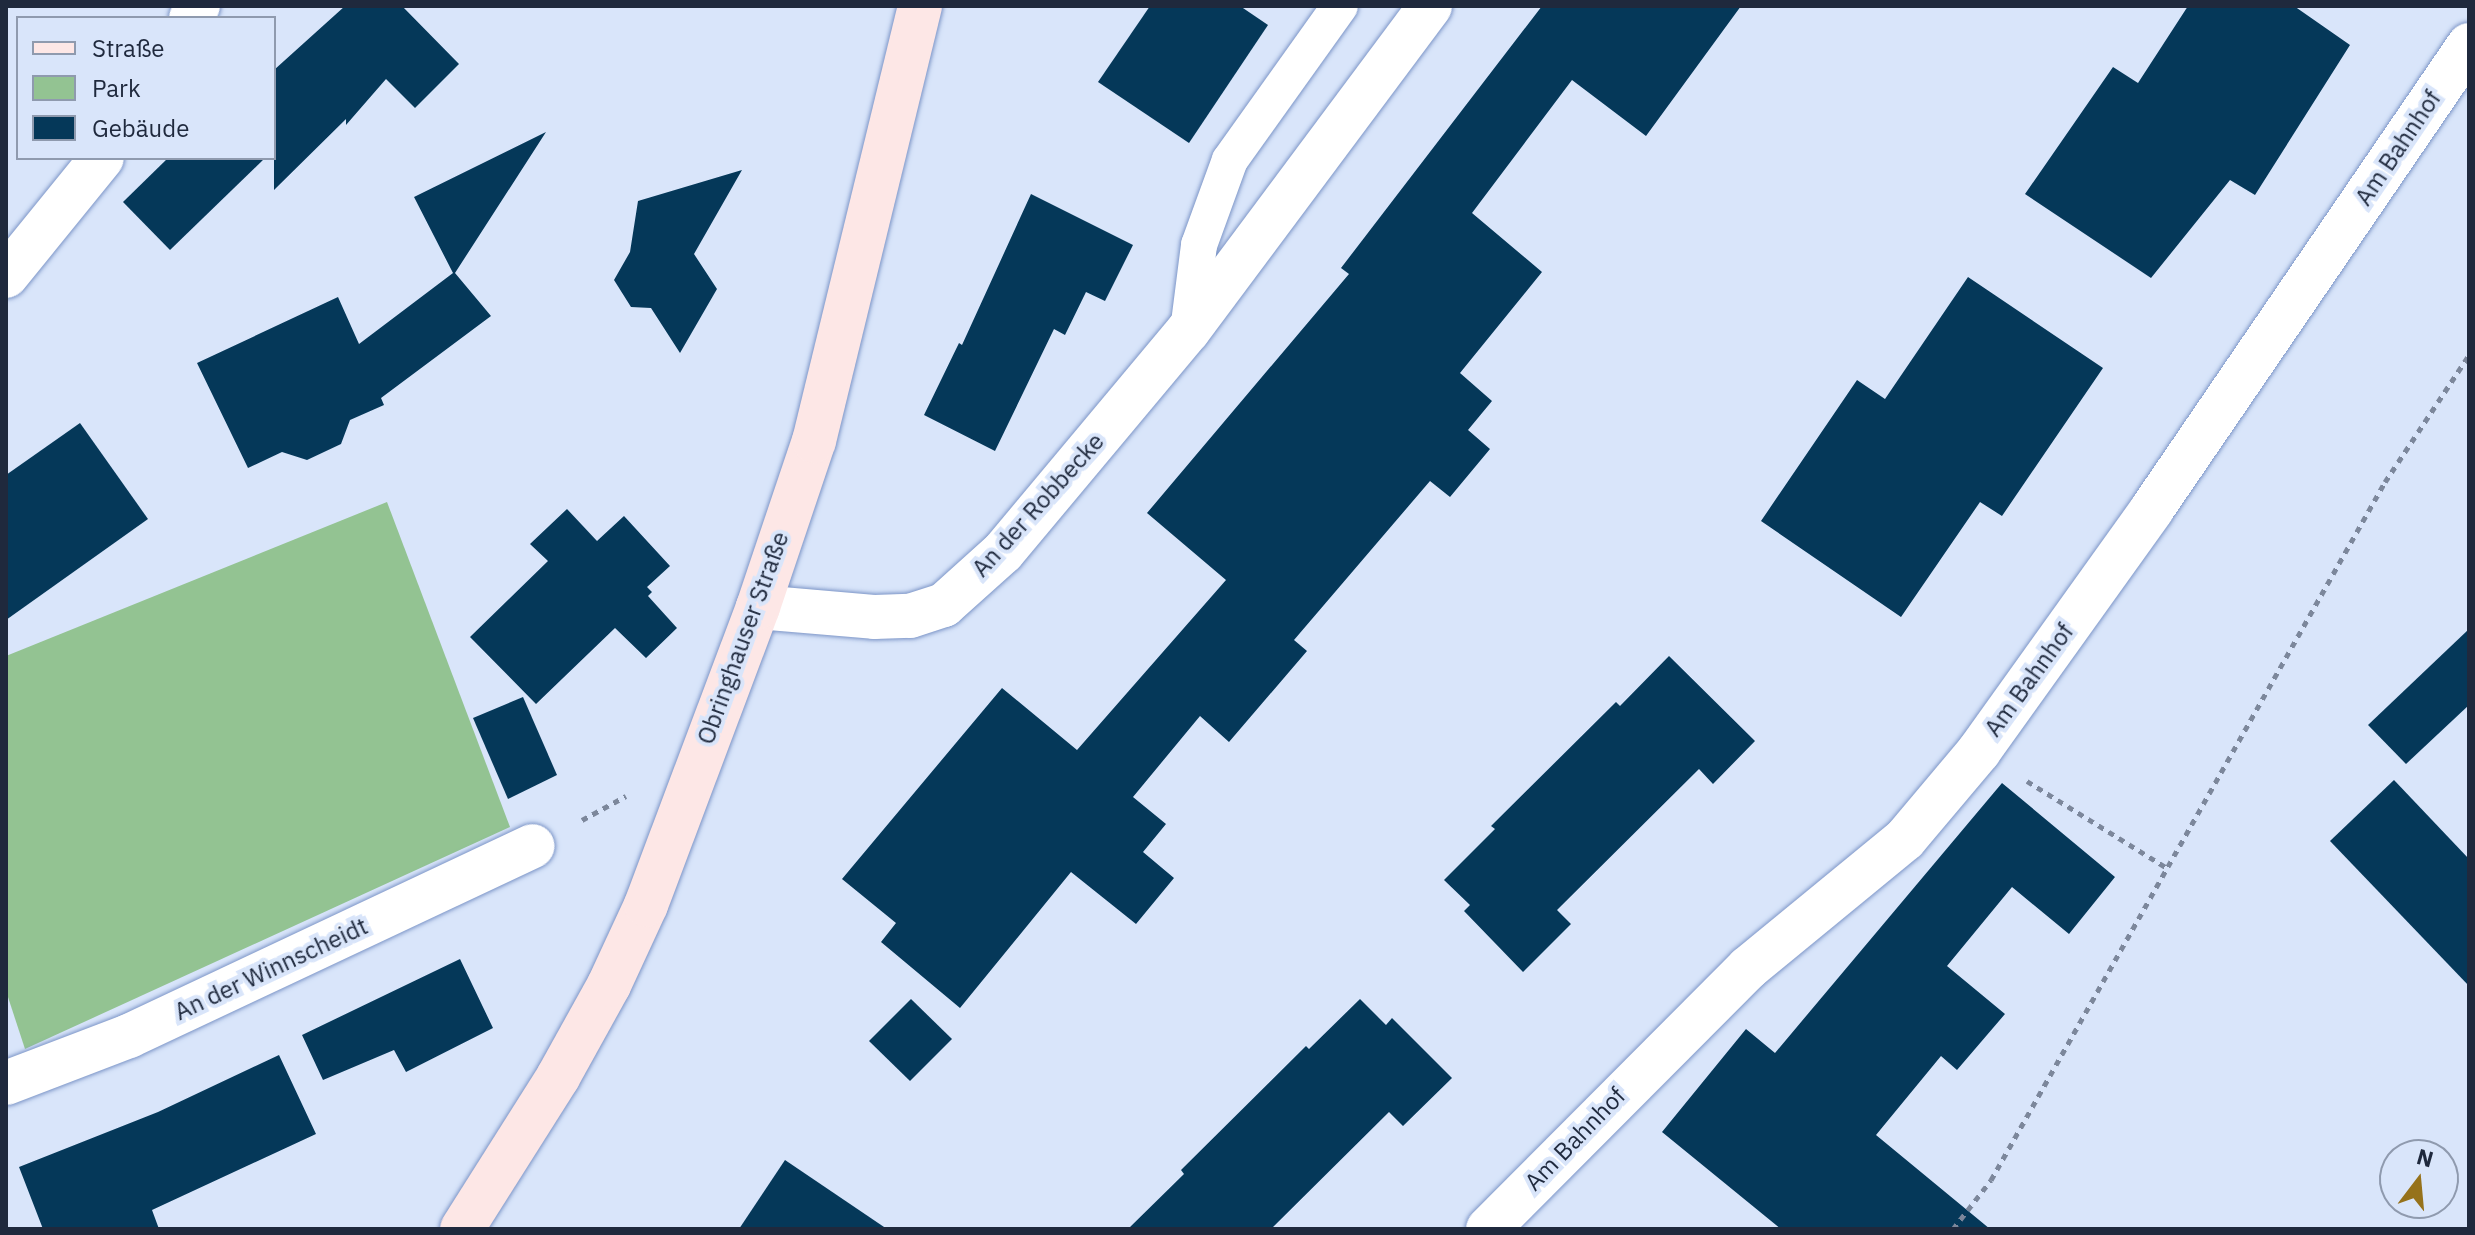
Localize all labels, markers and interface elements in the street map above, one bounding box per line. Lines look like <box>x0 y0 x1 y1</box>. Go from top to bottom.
legend <box>16 16 276 160</box>
text: Straße <box>92 32 164 64</box>
text: Park <box>92 72 141 104</box>
street label: Am Bahnhof <box>2349 85 2447 211</box>
text: Gebäude <box>92 112 189 144</box>
street label: An der Robbecke <box>966 427 1110 583</box>
street label: Obringhauser Straße <box>691 528 795 748</box>
street label: Am Bahnhof <box>1978 618 2080 742</box>
street label: An der Winnscheidt <box>170 912 372 1026</box>
street label: Am Bahnhof <box>1519 1081 1631 1197</box>
north arrow <box>2379 1139 2459 1219</box>
text: N <box>2414 1141 2437 1174</box>

